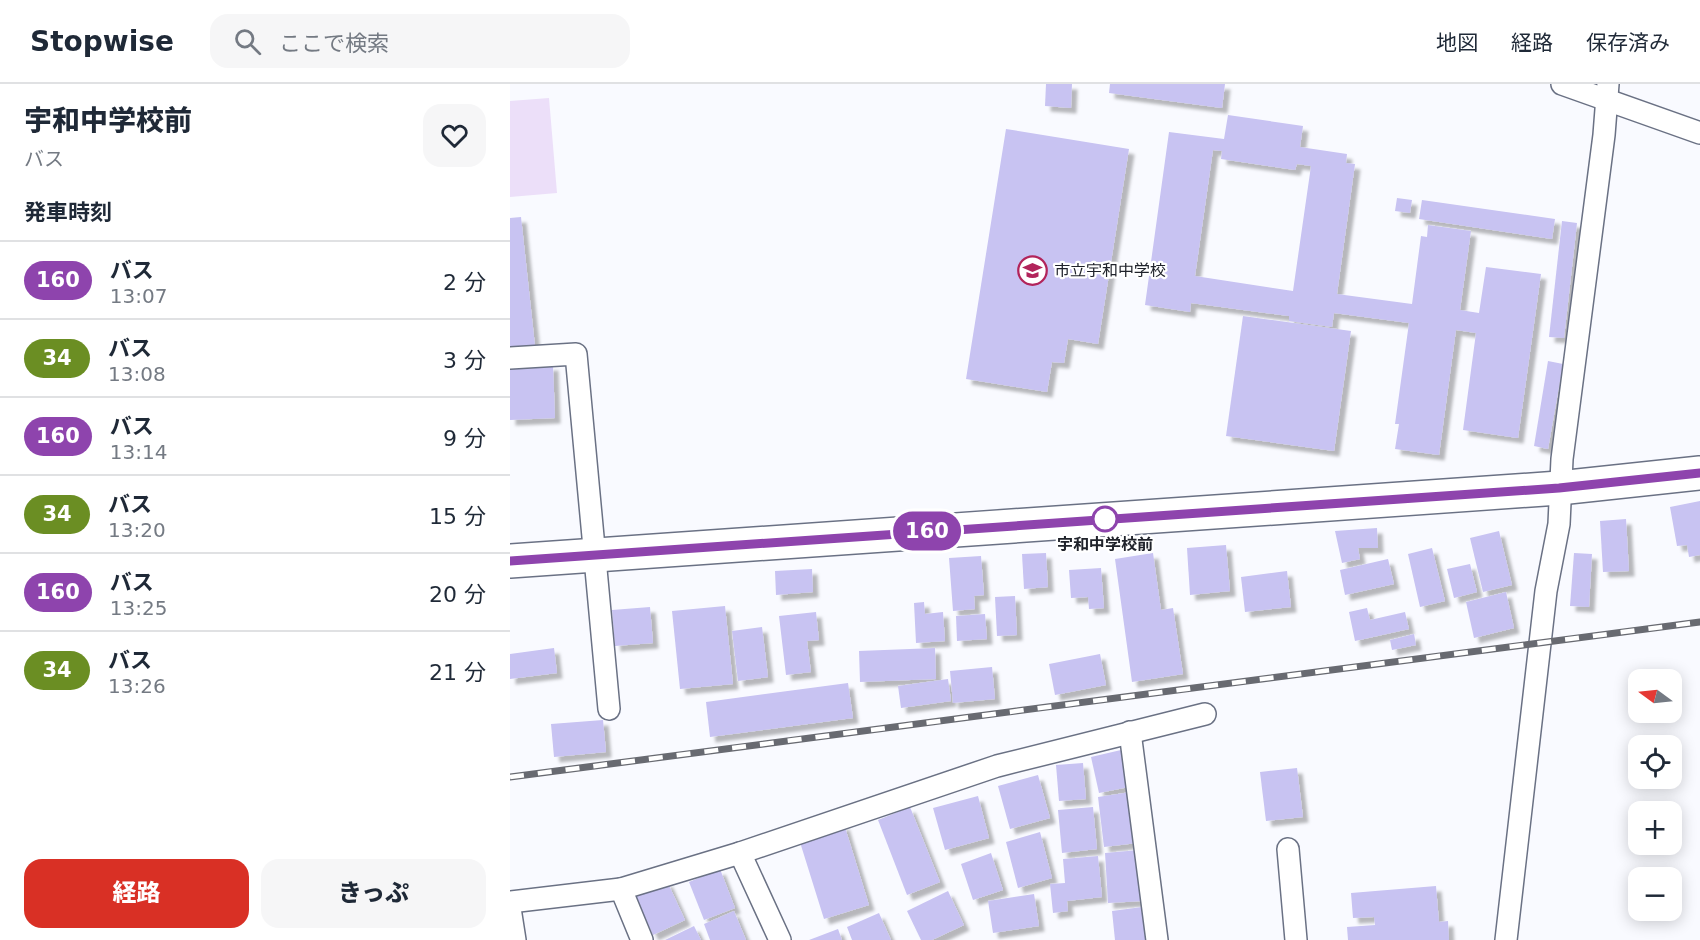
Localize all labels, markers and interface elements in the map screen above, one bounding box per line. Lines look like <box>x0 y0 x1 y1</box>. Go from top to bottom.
search box <box>210 14 630 68</box>
text: Stopwise <box>30 25 174 58</box>
icon: search <box>231 25 264 58</box>
text: ここで検索 <box>279 31 389 56</box>
text: 地図 <box>1436 31 1478 55</box>
text: 経路 <box>1511 31 1553 55</box>
text: 保存済み <box>1586 31 1670 55</box>
text: 宇和中学校前 <box>24 104 192 137</box>
button: heart <box>423 104 486 167</box>
text: バス <box>24 147 64 171</box>
text: 発車時刻 <box>24 200 112 225</box>
school or university icon: 市立宇和中学校 <box>1017 254 1049 286</box>
text: バス <box>110 258 154 283</box>
place label: 市立宇和中学校 <box>1054 261 1166 280</box>
text: 160 <box>36 268 80 292</box>
text: 2 分 <box>443 270 486 295</box>
text: 13:07 <box>110 284 167 308</box>
text: バス <box>108 336 152 361</box>
text: 34 <box>42 346 72 370</box>
text: 3 分 <box>443 348 486 373</box>
text: 13:08 <box>108 362 166 386</box>
text: バス <box>110 414 154 439</box>
text: 160 <box>36 424 80 448</box>
text: 9 分 <box>443 426 486 451</box>
text: 13:14 <box>110 440 167 464</box>
text: バス <box>108 492 152 517</box>
text: 34 <box>42 502 72 526</box>
text: 15 分 <box>429 504 486 529</box>
marker: 宇和中学校前 <box>1092 506 1118 532</box>
line badge: 160 <box>892 512 962 550</box>
text: 13:20 <box>108 518 166 542</box>
text: 160 <box>905 519 949 543</box>
place label: 宇和中学校前 <box>1057 535 1153 554</box>
text: バス <box>110 570 154 595</box>
text: 160 <box>36 580 80 604</box>
text: 20 分 <box>429 582 486 607</box>
text: 13:25 <box>110 596 167 620</box>
text: バス <box>108 648 152 673</box>
text: 34 <box>42 658 72 682</box>
text: 21 分 <box>429 660 486 685</box>
north arrow <box>1628 669 1682 723</box>
map controls <box>1628 669 1682 921</box>
text: 13:26 <box>108 674 166 698</box>
button: locate <box>1628 735 1682 789</box>
button: + <box>1628 801 1682 855</box>
button: 経路 <box>24 859 249 928</box>
button: きっぷ <box>261 859 486 928</box>
button: − <box>1628 867 1682 921</box>

